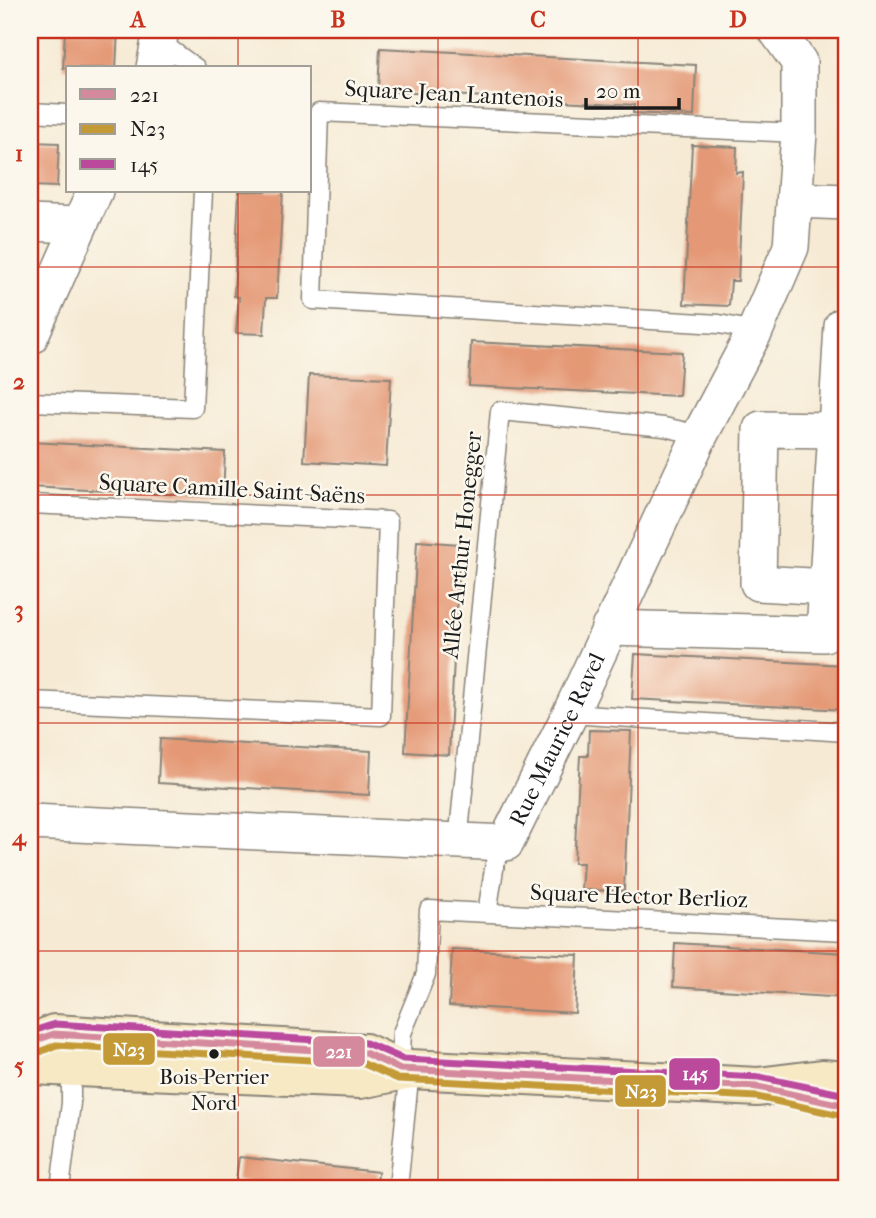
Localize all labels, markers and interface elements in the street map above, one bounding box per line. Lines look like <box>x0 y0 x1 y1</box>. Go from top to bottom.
text: A <box>129 6 147 33</box>
text: B <box>331 6 346 33</box>
text: C <box>530 6 546 33</box>
text: D <box>729 6 747 33</box>
legend <box>66 66 312 192</box>
scale bar <box>586 66 678 110</box>
street label: Square Jean Lantenois <box>344 75 564 113</box>
text: 20 m <box>596 79 641 103</box>
text: 221 <box>130 83 159 107</box>
text: N23 <box>130 117 165 141</box>
text: 1 <box>15 140 23 167</box>
text: 145 <box>130 153 158 177</box>
text: 2 <box>13 368 25 395</box>
street label: Allée Arthur Honegger <box>437 430 487 661</box>
street label: Square Camille Saint-Saëns <box>98 469 366 509</box>
text: 3 <box>14 596 24 623</box>
street label: Rue Maurice Ravel <box>503 648 610 830</box>
text: 4 <box>11 824 27 851</box>
street label: Square Hector Berlioz <box>530 879 748 913</box>
line badge: N23 <box>102 1032 156 1066</box>
line badge: 221 <box>312 1035 366 1068</box>
text: N23 <box>113 1039 145 1061</box>
text: 221 <box>326 1041 352 1063</box>
marker: Bois-Perrier Nord <box>207 1047 221 1061</box>
text: 5 <box>14 1052 24 1079</box>
line badge: 145 <box>668 1057 721 1091</box>
text: 145 <box>682 1063 708 1085</box>
place label: Bois-Perrier Nord <box>159 1065 269 1115</box>
line badge: N23 <box>614 1074 667 1108</box>
text: N23 <box>625 1081 657 1103</box>

